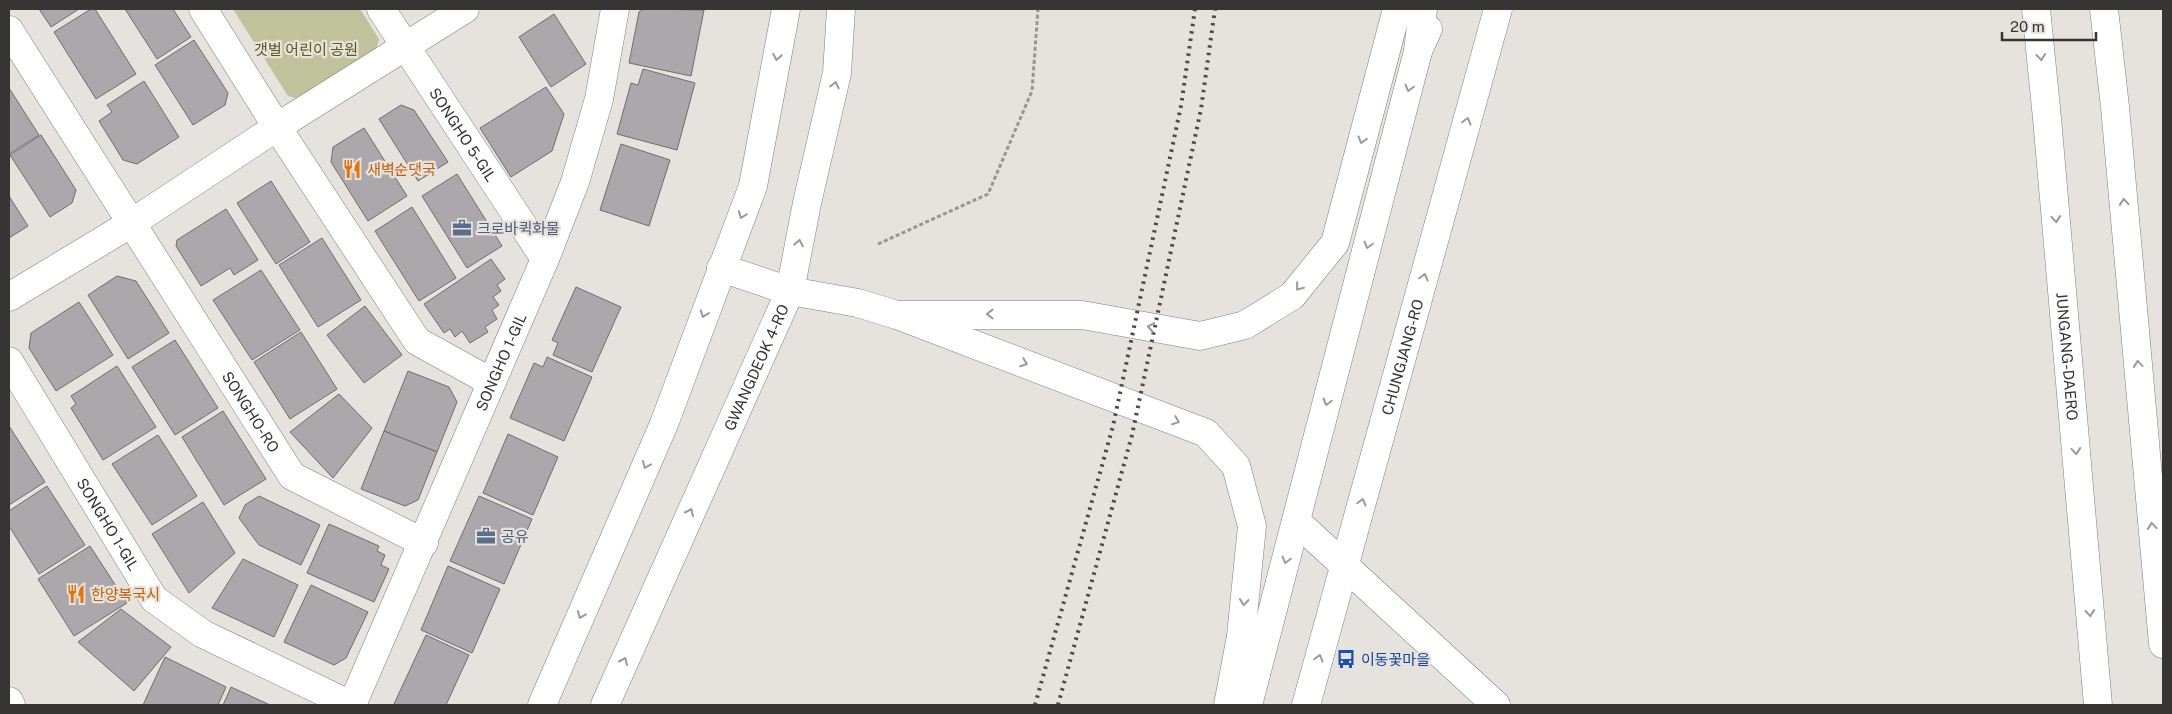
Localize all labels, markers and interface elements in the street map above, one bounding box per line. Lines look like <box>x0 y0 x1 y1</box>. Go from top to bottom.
scale bar <box>2002 10 2096 42</box>
text: 20 m <box>2010 18 2045 35</box>
park label: 갯벌 어린이 공원 <box>254 41 358 58</box>
one-way arrow <box>772 52 782 61</box>
one-way arrow <box>2035 54 2046 62</box>
one-way arrow <box>829 80 840 89</box>
one-way arrow <box>1404 83 1415 92</box>
street label: SONGHO 5-GIL <box>426 84 500 184</box>
one-way arrow <box>1461 116 1472 125</box>
one-way arrow <box>1357 136 1367 144</box>
restaurant icon: 새벽순댓국 <box>341 158 363 180</box>
place label: 새벽순댓국 <box>367 161 436 178</box>
one-way arrow <box>2118 198 2129 206</box>
one-way arrow <box>737 210 748 219</box>
one-way arrow <box>2050 215 2061 223</box>
office icon: 크로바퀵화물 <box>451 217 473 239</box>
place label: 크로바퀵화물 <box>477 220 560 237</box>
one-way arrow <box>793 239 804 248</box>
one-way arrow <box>1363 241 1374 250</box>
one-way arrow <box>1418 274 1428 282</box>
one-way arrow <box>1297 281 1305 290</box>
street label: JUNGANG-DAERO <box>2054 292 2082 421</box>
street label: CHUNGJANG-RO <box>1378 297 1426 417</box>
street label: GWANGDEOK 4-RO <box>720 301 792 433</box>
one-way arrow <box>700 309 710 318</box>
one-way arrow <box>985 309 993 319</box>
street label: SONGHO 1-GIL <box>472 310 529 413</box>
one-way arrow <box>1147 323 1155 333</box>
one-way arrow <box>1019 357 1028 367</box>
one-way arrow <box>2133 360 2144 368</box>
street label: SONGHO-RO <box>219 368 283 455</box>
one-way arrow <box>1322 398 1333 407</box>
one-way arrow <box>1171 415 1180 425</box>
one-way arrow <box>2070 447 2081 455</box>
one-way arrow <box>641 460 652 469</box>
street label: SONGHO 1-GIL <box>74 475 143 573</box>
one-way arrow <box>1356 497 1367 506</box>
one-way arrow <box>684 508 695 517</box>
one-way arrow <box>2147 522 2158 530</box>
office icon: 공유 <box>475 525 497 547</box>
place label: 공유 <box>501 528 529 545</box>
one-way arrow <box>1281 555 1292 564</box>
restaurant icon: 한양복국시 <box>65 583 87 605</box>
place label: 한양복국시 <box>91 586 160 603</box>
one-way arrow <box>1239 598 1250 606</box>
one-way arrow <box>2084 609 2095 617</box>
one-way arrow <box>577 610 588 619</box>
bus stop icon: 이동꽃마을 <box>1335 648 1357 670</box>
place label: 이동꽃마을 <box>1361 651 1430 668</box>
one-way arrow <box>1313 655 1323 663</box>
one-way arrow <box>618 657 629 666</box>

